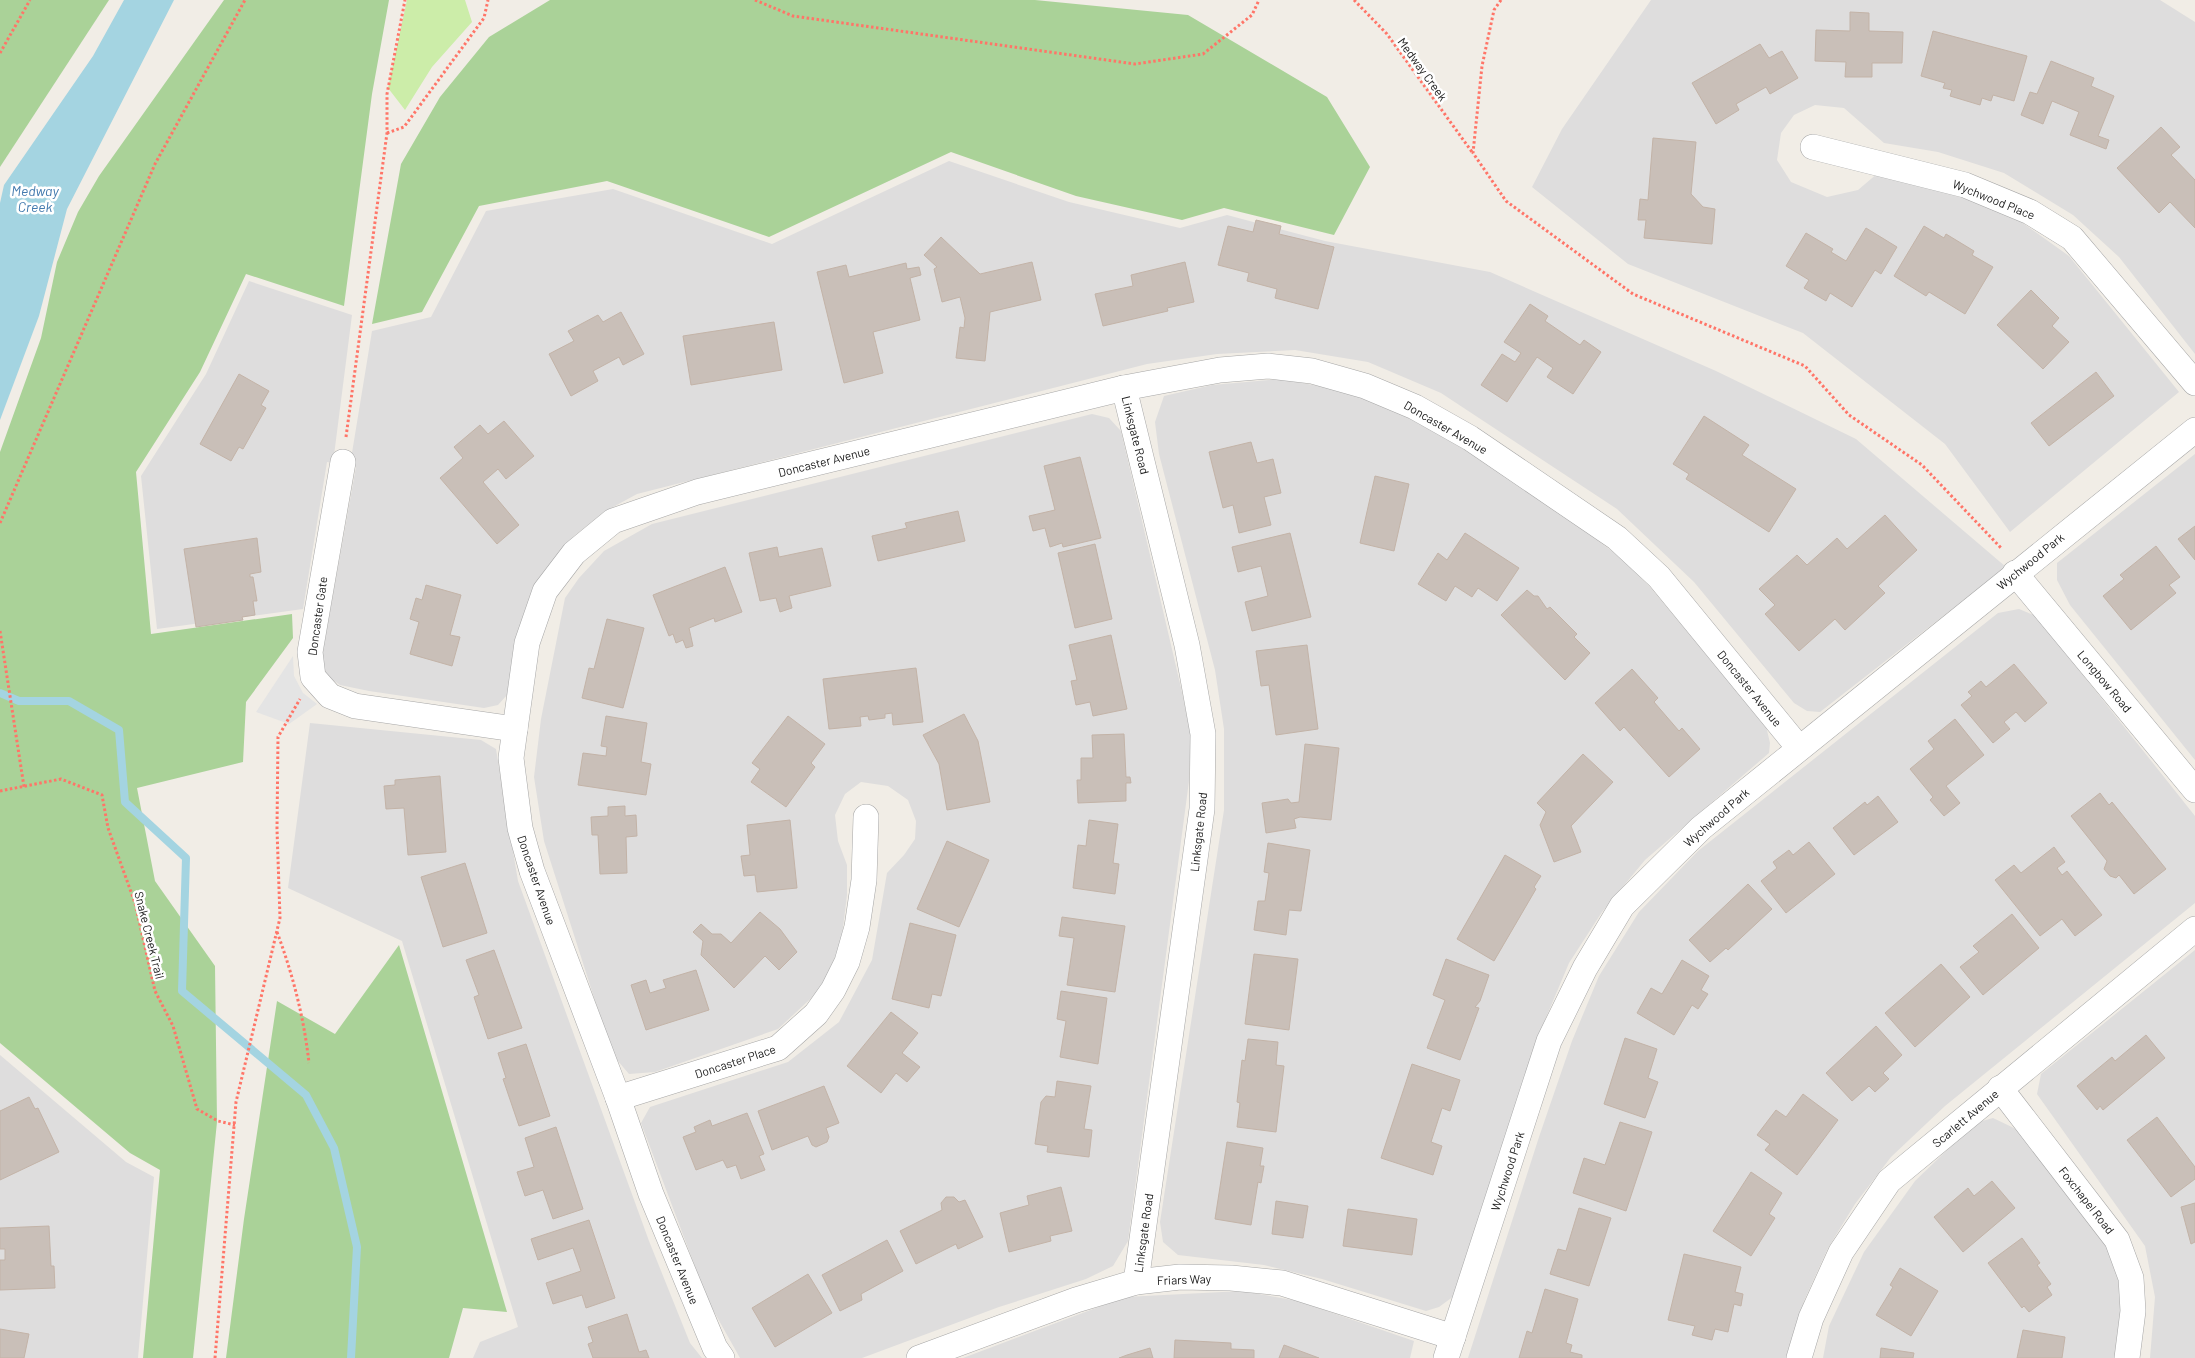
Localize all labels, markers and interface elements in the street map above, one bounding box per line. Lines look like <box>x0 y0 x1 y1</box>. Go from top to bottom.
street label: Medway Creek <box>1395 35 1451 103</box>
street label: Wychwood Place <box>1951 176 2037 222</box>
water label: Medway Creek <box>11 182 59 215</box>
street label: Linksgate Road <box>1120 394 1152 476</box>
street label: Doncaster Avenue <box>1402 397 1490 457</box>
street label: Doncaster Avenue <box>777 443 871 479</box>
street label: Wychwood Park <box>1994 530 2066 592</box>
street label: Doncaster Gate <box>305 576 329 656</box>
street label: Doncaster Avenue <box>1715 647 1785 729</box>
street label: Longbow Road <box>2075 647 2135 715</box>
street label: Wychwood Park <box>1680 785 1752 849</box>
street label: Linksgate Road <box>1187 791 1209 873</box>
street label: Doncaster Avenue <box>515 833 559 927</box>
street label: Snake Creek Trail <box>132 890 168 980</box>
street label: Doncaster Place <box>693 1041 777 1081</box>
street label: Scarlett Avenue <box>1929 1086 2001 1150</box>
street label: Wychwood Park <box>1488 1130 1526 1212</box>
street label: Foxchapel Road <box>2056 1164 2118 1236</box>
street label: Linksgate Road <box>1130 1192 1156 1274</box>
street label: Doncaster Avenue <box>654 1214 702 1306</box>
street label: Friars Way <box>1157 1271 1212 1287</box>

